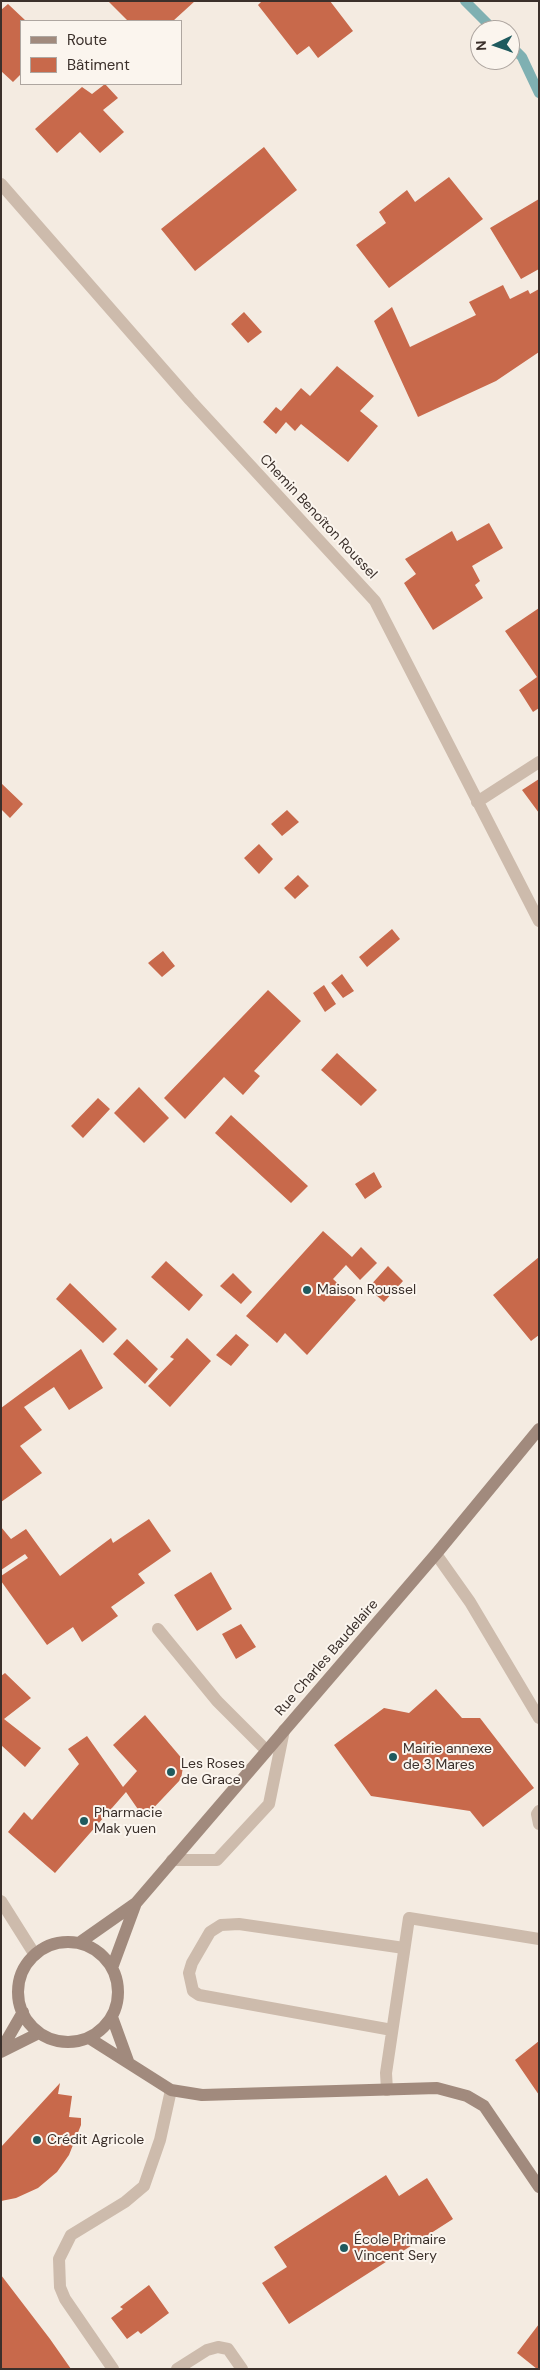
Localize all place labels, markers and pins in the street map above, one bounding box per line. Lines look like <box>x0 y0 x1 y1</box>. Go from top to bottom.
place label: Maison Roussel <box>317 1282 416 1298</box>
marker: Maison Roussel <box>301 1284 313 1296</box>
place label: Mairie annexe de 3 Mares <box>403 1741 492 1774</box>
marker: Mairie annexe de 3 Mares <box>387 1751 399 1763</box>
place label: Les Roses de Grace <box>181 1756 245 1788</box>
marker: Les Roses de Grace <box>165 1766 177 1778</box>
place label: Pharmacie Mak yuen <box>94 1805 162 1838</box>
marker: Pharmacie Mak yuen <box>78 1815 90 1827</box>
place label: Crédit Agricole <box>47 2132 144 2148</box>
marker: Crédit Agricole <box>31 2134 43 2146</box>
place label: École Primaire Vincent Sery <box>354 2232 446 2264</box>
marker: École Primaire Vincent Sery <box>338 2242 350 2254</box>

